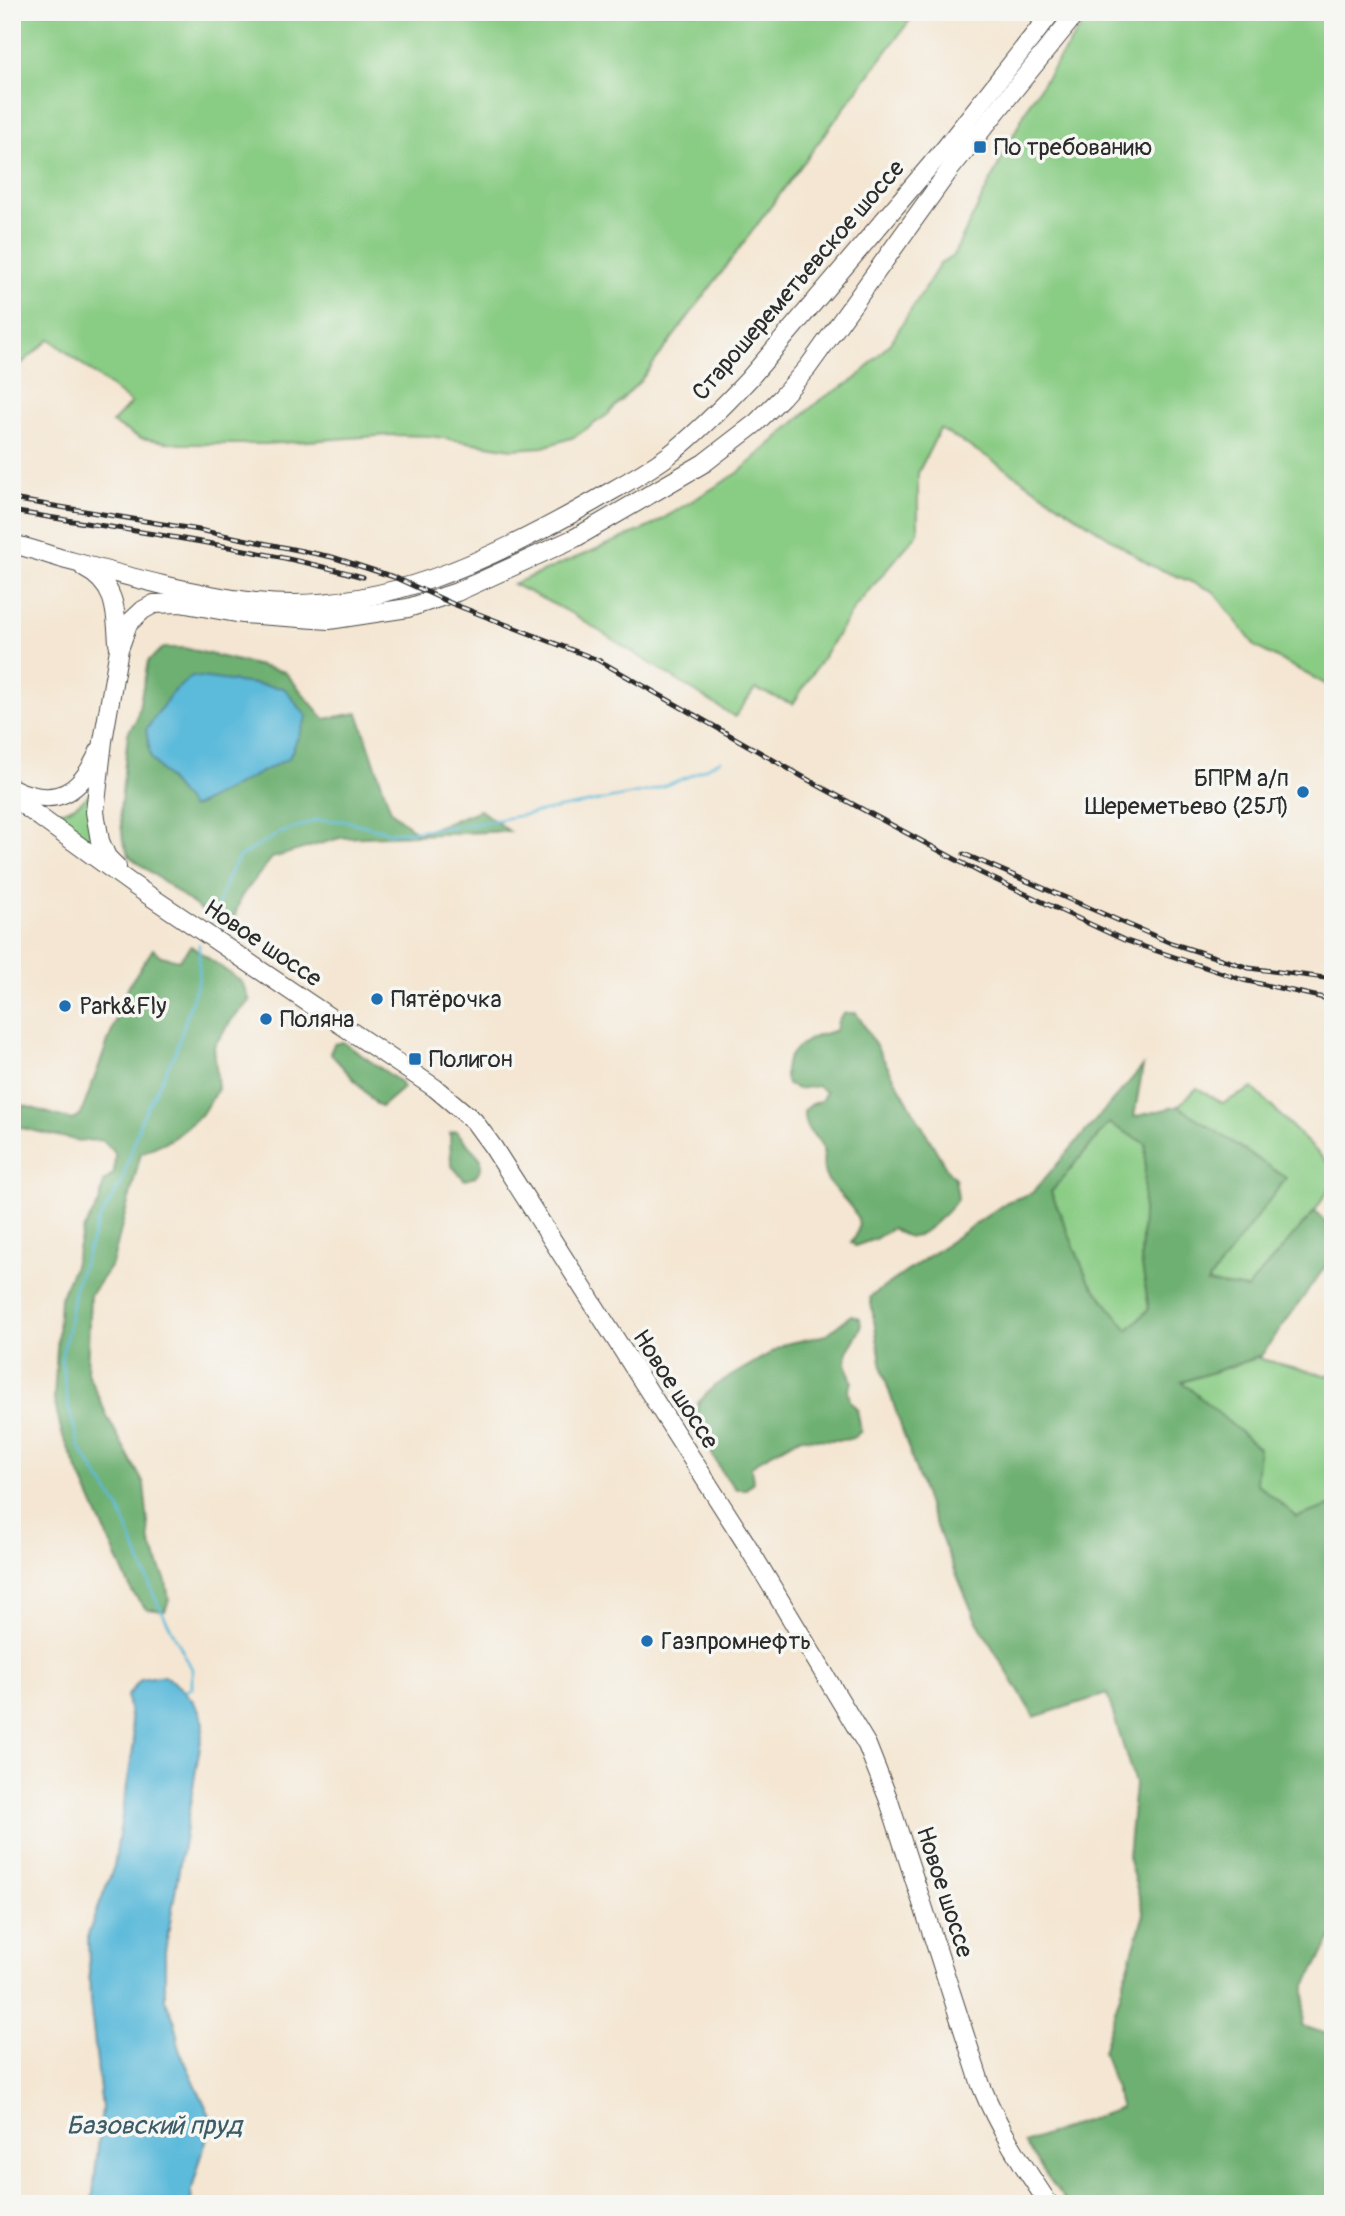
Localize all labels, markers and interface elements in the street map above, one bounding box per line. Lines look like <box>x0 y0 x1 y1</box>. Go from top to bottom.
place label: По требованию <box>994 133 1153 162</box>
marker: По требованию <box>972 139 988 155</box>
street label: Старошереметьевское шоссе <box>686 154 911 407</box>
place label: БПРМ а/п Шереметьево (25Л) <box>1085 764 1289 821</box>
marker: БПРМ а/п Шереметьево (25Л) <box>1295 784 1311 800</box>
street label: Новое шоссе <box>198 893 327 994</box>
place label: Пятёрочка <box>391 985 502 1014</box>
marker: Пятёрочка <box>369 991 385 1007</box>
place label: Park&Fly <box>79 992 166 1021</box>
marker: Park&Fly <box>57 998 73 1014</box>
place label: Поляна <box>280 1005 354 1034</box>
marker: Поляна <box>258 1011 274 1027</box>
place label: Полигон <box>429 1045 513 1074</box>
marker: Полигон <box>407 1051 423 1067</box>
street label: Новое шоссе <box>626 1324 725 1454</box>
place label: Газпромнефть <box>661 1627 811 1656</box>
marker: Газпромнефть <box>639 1633 655 1649</box>
street label: Новое шоссе <box>910 1823 979 1961</box>
water label: Базовский пруд <box>66 2110 244 2142</box>

